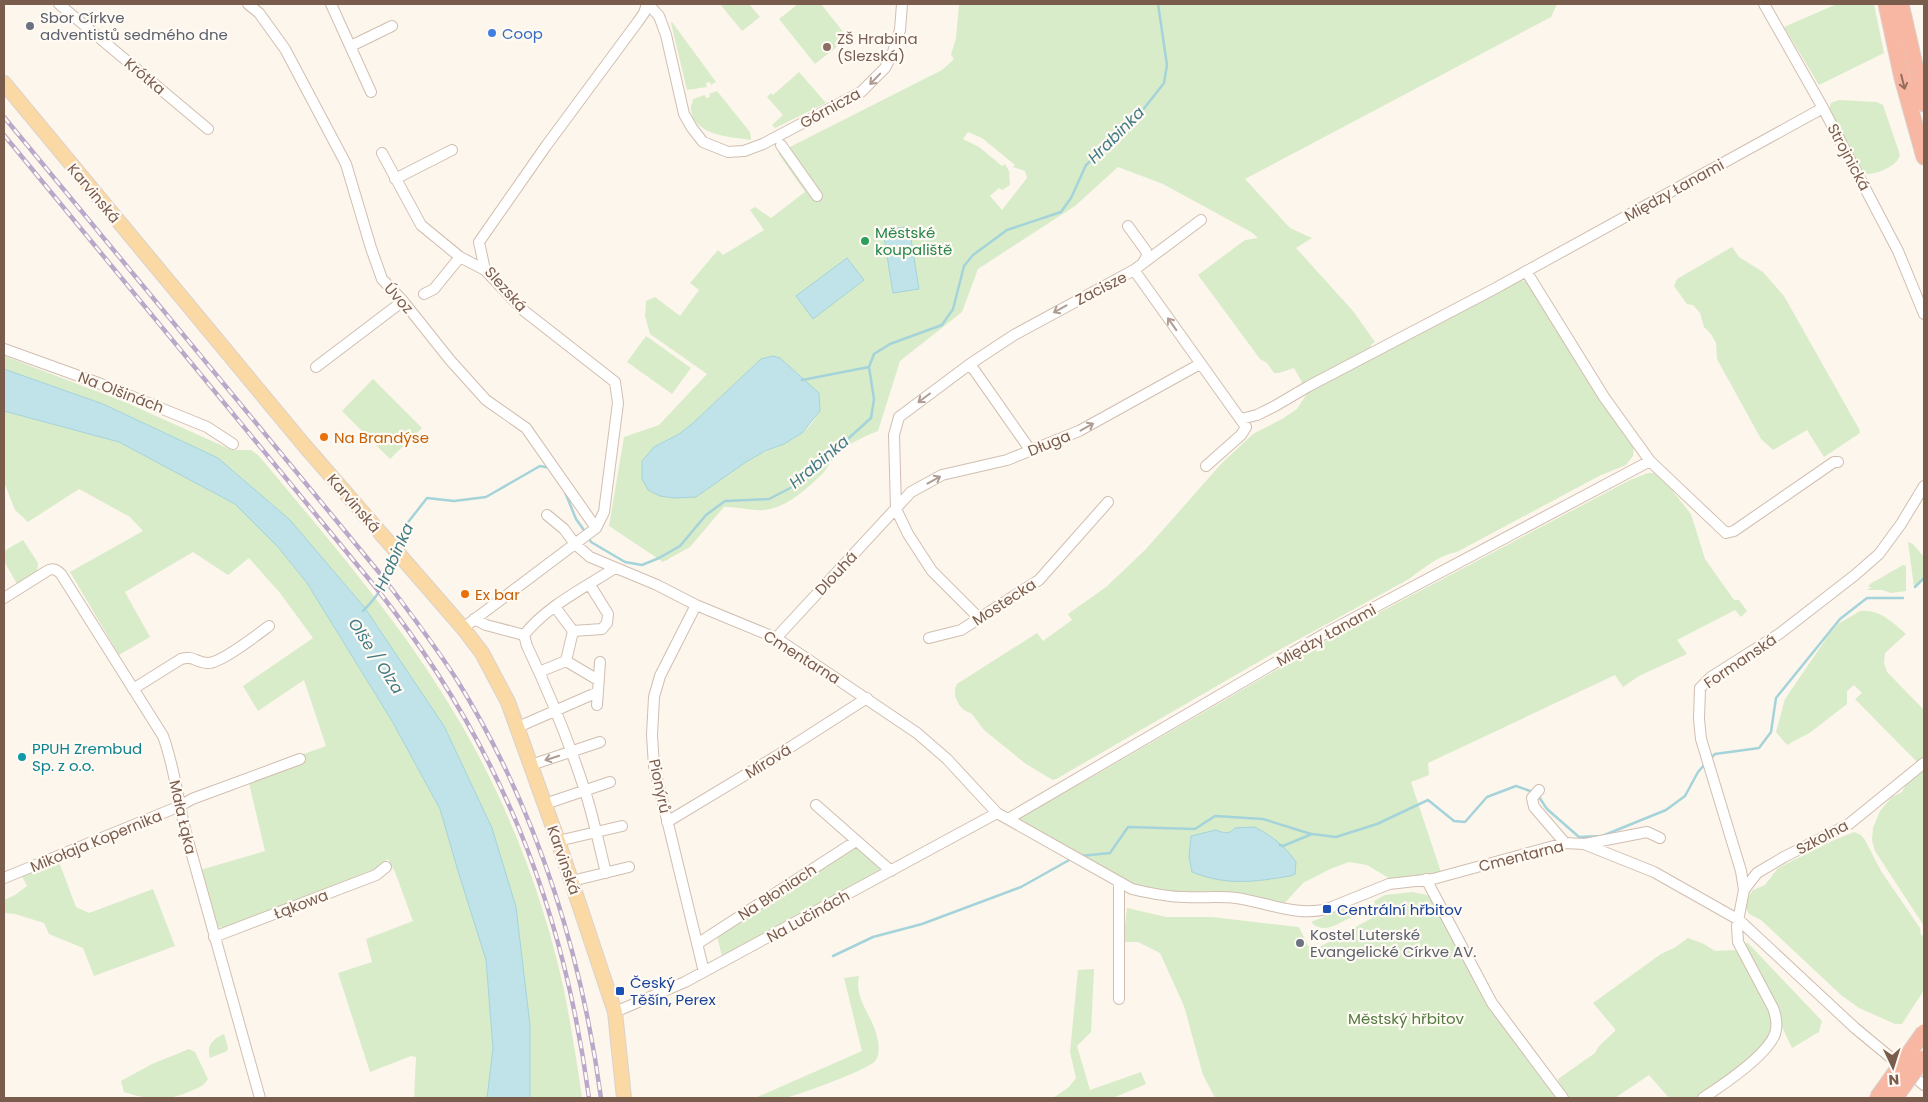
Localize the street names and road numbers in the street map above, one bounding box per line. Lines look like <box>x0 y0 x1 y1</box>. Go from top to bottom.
street label: Krótka <box>120 53 170 99</box>
street label: Górnicza <box>796 83 864 133</box>
street label: Strojnická <box>1822 120 1876 194</box>
street label: Między Łanami <box>1620 154 1728 226</box>
street label: Karvinská <box>63 159 125 227</box>
street label: Slezská <box>480 262 532 316</box>
street label: Zacisze <box>1072 266 1130 310</box>
street label: Úvoz <box>379 278 419 318</box>
street label: Na Olšinách <box>75 366 167 418</box>
street label: Długa <box>1025 425 1073 461</box>
street label: Karvinská <box>322 469 386 537</box>
street label: Dlouhá <box>810 546 862 600</box>
street label: Mostecka <box>968 574 1040 630</box>
street label: Między Łanami <box>1272 599 1380 671</box>
street label: Cmentarna <box>760 625 844 689</box>
street label: Formanská <box>1699 629 1781 693</box>
street label: Mírová <box>741 739 795 783</box>
street label: Pionýrů <box>644 757 676 815</box>
street label: Mała Łąka <box>164 778 202 856</box>
street label: Mikołaja Kopernika <box>27 805 165 877</box>
street label: Szkolna <box>1792 814 1852 860</box>
street label: Karvinská <box>542 822 586 898</box>
street label: Cmentarna <box>1476 835 1566 877</box>
street label: Na Błoniach <box>734 859 820 925</box>
street label: Łąkowa <box>271 884 331 924</box>
street label: Na Lučinách <box>763 885 853 947</box>

